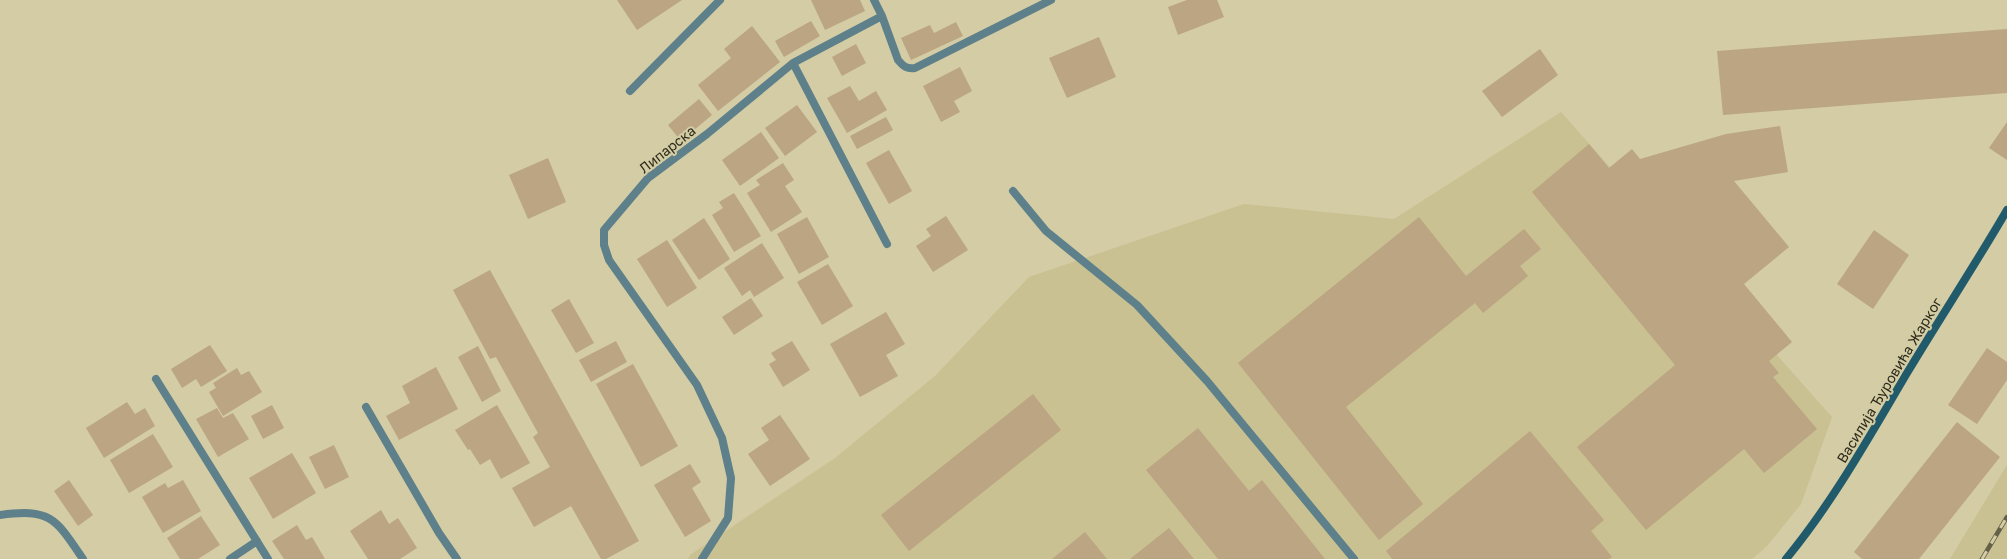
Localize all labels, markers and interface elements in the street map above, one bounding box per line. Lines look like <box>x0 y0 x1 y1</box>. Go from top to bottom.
street label: Липарска <box>635 122 699 176</box>
street label: Василија Ђуровића Жарког <box>1833 294 1946 466</box>

